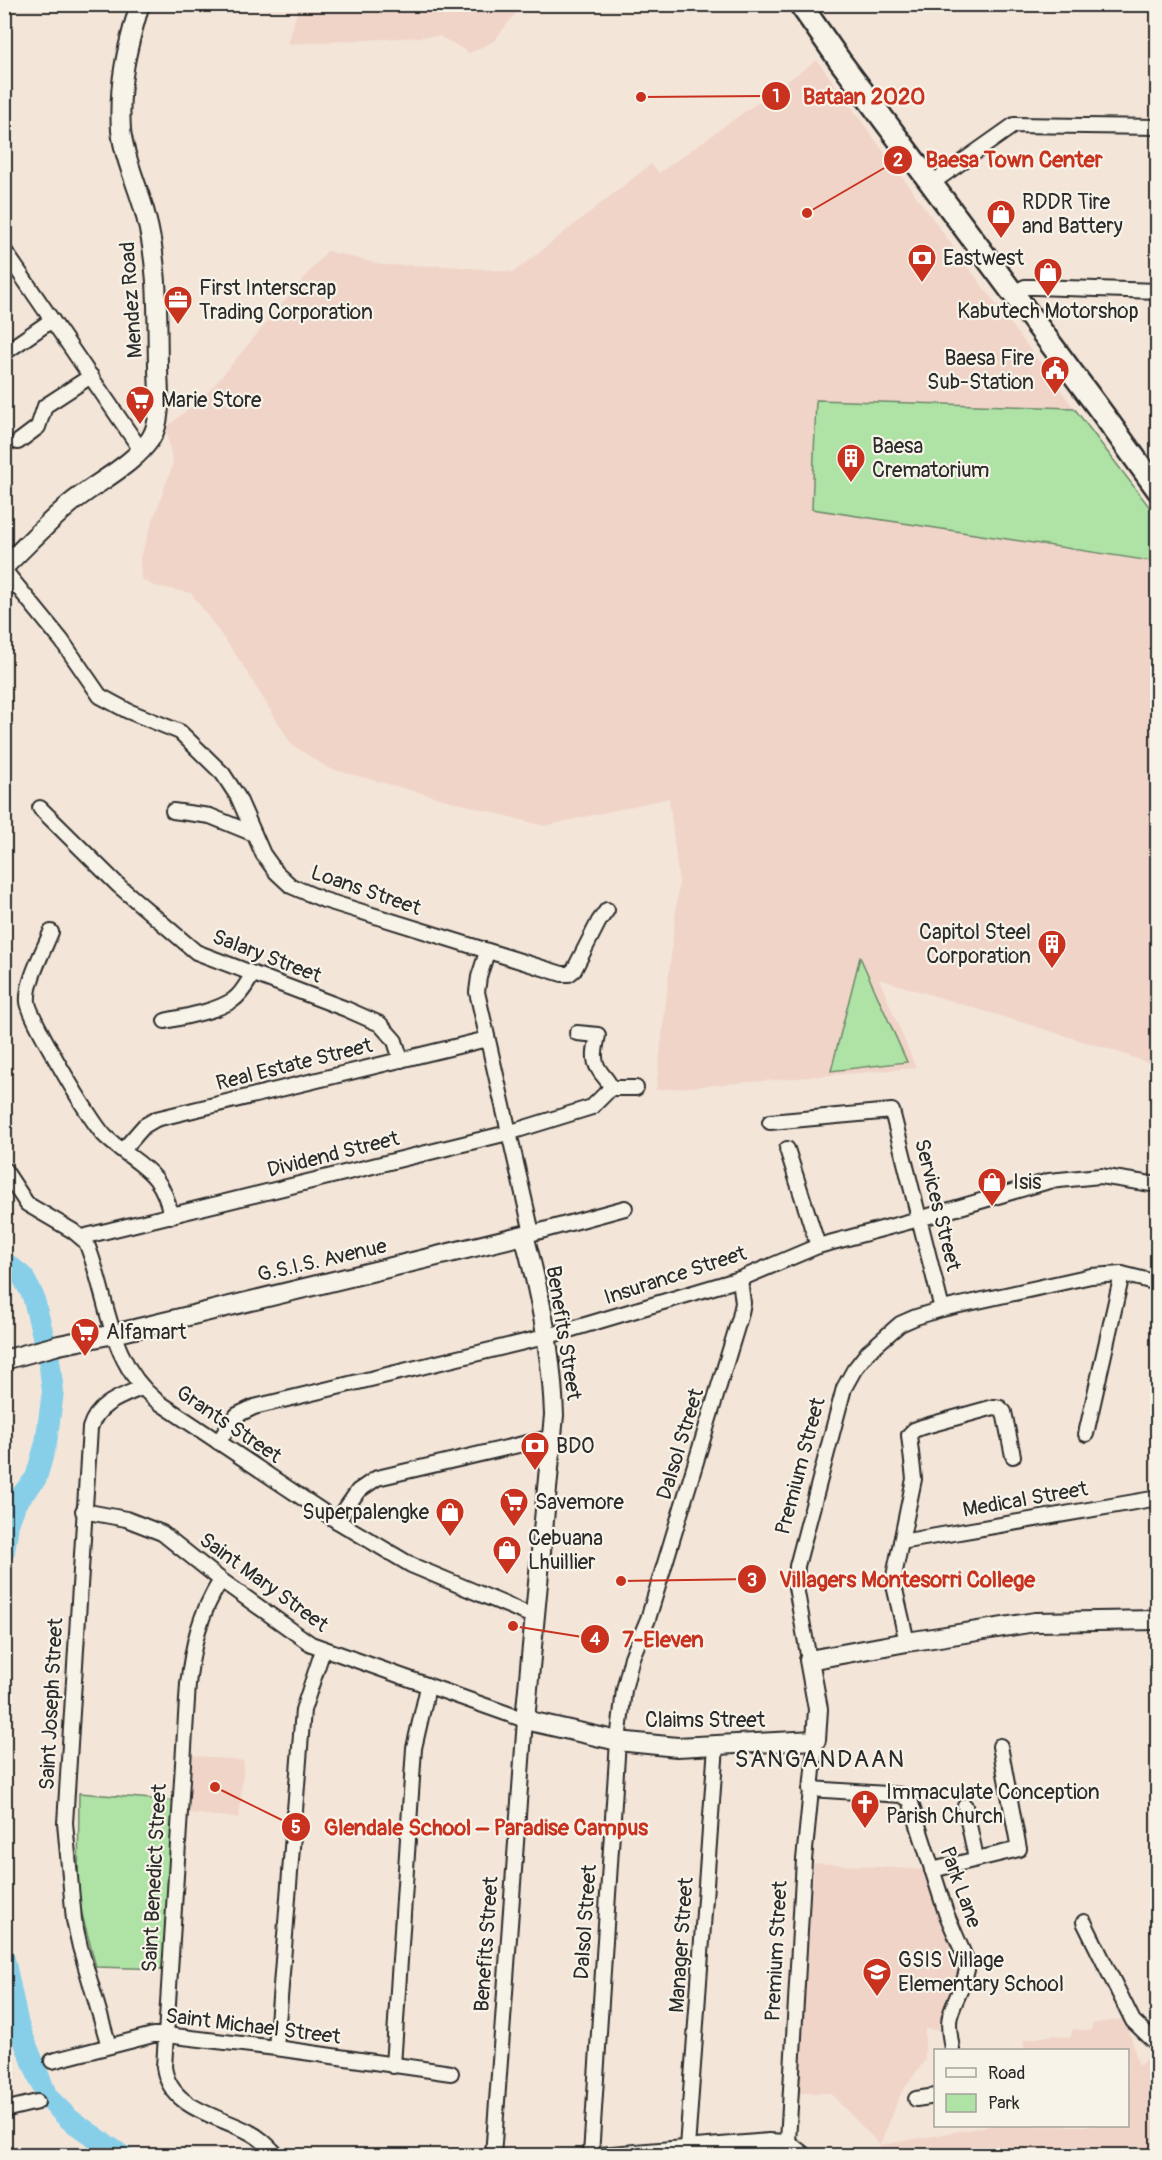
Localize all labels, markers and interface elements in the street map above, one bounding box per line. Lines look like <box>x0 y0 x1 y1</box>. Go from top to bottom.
callout: Bataan 2020 <box>761 76 937 116</box>
text: Bataan 2020 <box>803 83 925 111</box>
text: 1 <box>772 85 780 108</box>
callout: Baesa Town Center <box>883 140 1114 180</box>
text: Baesa Town Center <box>925 146 1104 174</box>
text: 2 <box>893 149 903 172</box>
place label: RDDR Tire and Battery <box>1022 189 1123 240</box>
shop icon: RDDR Tire and Battery <box>985 198 1017 240</box>
street label: Mendez Road <box>114 241 149 359</box>
bank icon: Eastwest <box>906 242 938 284</box>
place label: Eastwest <box>943 245 1024 272</box>
shop icon: Kabutech Motorshop <box>1032 256 1064 298</box>
place label: First Interscrap Trading Corporation <box>199 275 373 326</box>
office icon: First Interscrap Trading Corporation <box>162 284 194 326</box>
place label: Kabutech Motorshop <box>957 298 1139 325</box>
place label: Baesa Fire Sub-Station <box>927 345 1035 396</box>
public building icon: Baesa Fire Sub-Station <box>1039 354 1071 396</box>
supermarket icon: Marie Store <box>124 384 156 426</box>
place label: Marie Store <box>161 387 262 414</box>
place label: Baesa Crematorium <box>872 433 990 484</box>
building icon: Baesa Crematorium <box>835 442 867 484</box>
street label: Loans Street <box>307 859 425 922</box>
place label: Capitol Steel Corporation <box>919 919 1031 970</box>
street label: Salary Street <box>208 923 326 990</box>
building icon: Capitol Steel Corporation <box>1036 928 1068 970</box>
street label: Real Estate Street <box>213 1032 376 1097</box>
street label: Dividend Street <box>264 1125 402 1184</box>
street label: Services Street <box>908 1136 967 1274</box>
shop icon: Isis <box>976 1166 1008 1208</box>
place label: Isis <box>1013 1169 1042 1196</box>
street label: G.S.I.S. Avenue <box>255 1232 390 1288</box>
street label: Insurance Street <box>601 1240 750 1311</box>
street label: Benefits Street <box>540 1264 588 1403</box>
supermarket icon: Alfamart <box>69 1316 101 1358</box>
place label: Alfamart <box>106 1319 187 1346</box>
street label: Grants Street <box>171 1379 287 1470</box>
street label: Dalsol Street <box>651 1385 710 1503</box>
street label: Premium Street <box>769 1394 832 1538</box>
bank icon: BDO <box>519 1430 551 1472</box>
place label: BDO <box>556 1433 594 1460</box>
street label: Medical Street <box>960 1475 1090 1524</box>
supermarket icon: Savemore <box>498 1486 530 1528</box>
place label: Savemore <box>535 1489 625 1516</box>
shop icon: Superpalengke <box>434 1496 466 1538</box>
place label: Superpalengke <box>302 1499 430 1526</box>
place label: Cebuana Lhuillier <box>528 1525 603 1576</box>
street label: Saint Mary Street <box>194 1526 334 1639</box>
shop icon: Cebuana Lhuillier <box>491 1534 523 1576</box>
callout: Villagers Montesorri College <box>737 1559 1047 1599</box>
text: Villagers Montesorri College <box>779 1566 1036 1594</box>
text: 3 <box>747 1569 757 1592</box>
street label: Saint Joseph Street <box>34 1617 70 1791</box>
callout: 7-Eleven <box>580 1619 715 1659</box>
text: 7-Eleven <box>622 1626 704 1654</box>
text: 4 <box>590 1628 601 1651</box>
street label: Claims Street <box>645 1707 766 1734</box>
district label: SANGANDAAN <box>735 1745 905 1774</box>
place label: Immaculate Conception Parish Church <box>886 1779 1100 1830</box>
street label: Saint Benedict Street <box>136 1782 173 1973</box>
church icon: Immaculate Conception Parish Church <box>849 1788 881 1830</box>
callout: Glendale School – Paradise Campus <box>281 1807 660 1847</box>
text: Glendale School – Paradise Campus <box>324 1814 648 1842</box>
text: 5 <box>291 1816 301 1839</box>
street label: Park Lane <box>933 1843 988 1932</box>
street label: Dalsol Street <box>568 1863 603 1980</box>
street label: Benefits Street <box>468 1875 505 2013</box>
street label: Manager Street <box>663 1876 700 2014</box>
street label: Premium Street <box>759 1879 794 2022</box>
place label: GSIS Village Elementary School <box>898 1947 1064 1998</box>
school or university icon: GSIS Village Elementary School <box>861 1956 893 1998</box>
street label: Saint Michael Street <box>164 2002 343 2051</box>
legend <box>934 2049 1129 2127</box>
text: Road <box>988 2062 1025 2085</box>
text: Park <box>988 2092 1020 2115</box>

